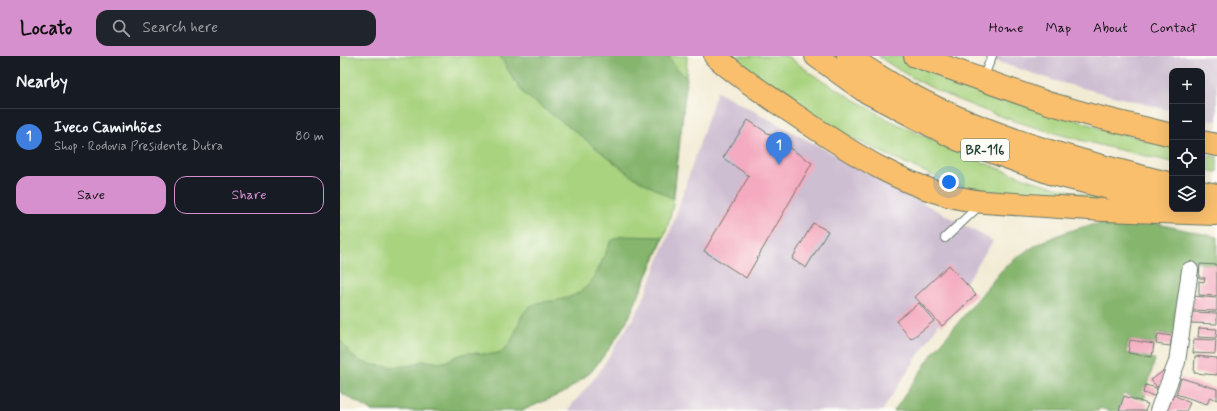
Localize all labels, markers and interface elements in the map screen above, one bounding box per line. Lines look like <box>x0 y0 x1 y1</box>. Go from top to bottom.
search box <box>96 10 376 46</box>
text: Locato <box>20 16 72 41</box>
icon: search <box>110 17 132 39</box>
text: Search here <box>142 18 218 38</box>
text: Home <box>989 19 1023 37</box>
text: Map <box>1045 19 1071 37</box>
text: About <box>1093 19 1128 37</box>
text: Contact <box>1150 19 1197 37</box>
map controls <box>1169 68 1205 212</box>
button: + <box>1169 68 1205 104</box>
text: Nearby <box>16 71 68 93</box>
button: − <box>1169 104 1205 140</box>
text: Iveco Caminhões <box>54 118 161 138</box>
text: 1 <box>26 128 32 145</box>
text: 80 m <box>295 128 324 145</box>
pin: 1 <box>766 132 792 165</box>
text: Shop · Rodovia Presidente Dutra <box>54 138 223 155</box>
road number: BR-116 <box>961 139 1009 161</box>
button: locate <box>1169 140 1205 176</box>
your location <box>939 172 959 192</box>
button: Save <box>16 176 166 214</box>
button: Share <box>174 176 324 214</box>
button: layers <box>1169 176 1205 212</box>

